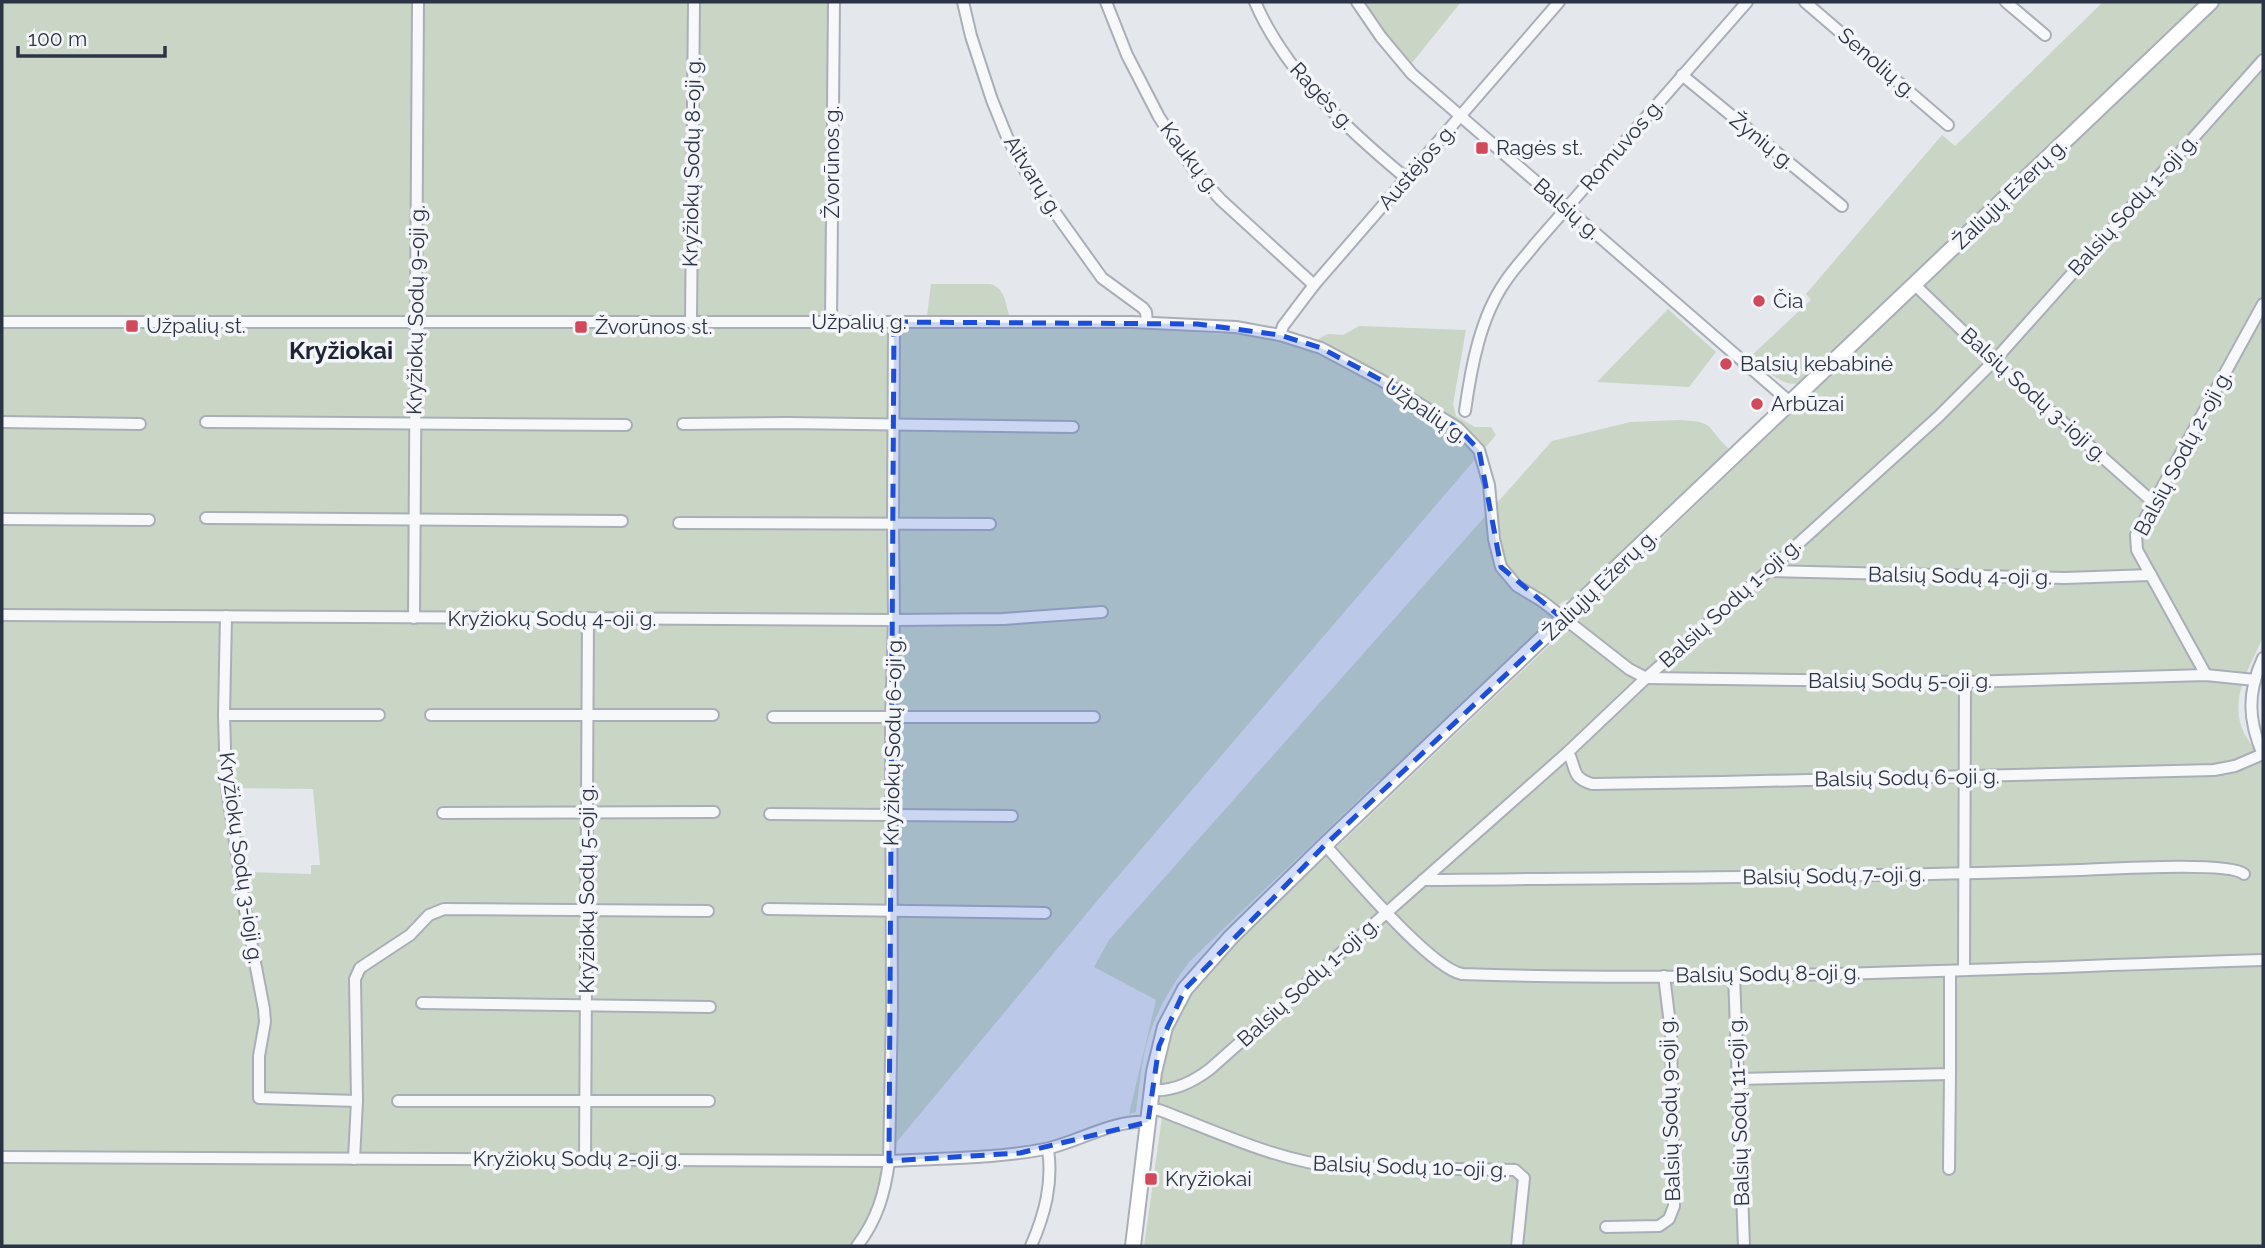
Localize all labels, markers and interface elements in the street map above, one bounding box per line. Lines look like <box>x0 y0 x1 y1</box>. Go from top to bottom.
scale bar <box>18 14 164 58</box>
street label: Senolių g. <box>1833 22 1921 103</box>
text: 100 m <box>28 26 87 51</box>
street label: Kryžiokų Sodų 8-oji g. <box>677 57 706 267</box>
street label: Ragės g. <box>1285 57 1360 134</box>
street label: Romuvos g. <box>1575 94 1668 196</box>
street label: Žvorūnos g. <box>819 105 844 219</box>
street label: Žynių g. <box>1725 107 1800 174</box>
street label: Kaukų g. <box>1155 117 1225 198</box>
street label: Austėjos g. <box>1373 119 1461 215</box>
street label: Balsių Sodų 1-oji g. <box>2063 129 2203 280</box>
street label: Aitvarų g. <box>999 131 1068 221</box>
street label: Žaliųjų Ežerų g. <box>1948 133 2072 254</box>
place label: Ragės st. <box>1496 135 1583 160</box>
marker: Ragės st. <box>1474 140 1490 156</box>
street label: Balsių g. <box>1529 173 1606 245</box>
street label: Kryžiokų Sodų 9-oji g. <box>401 205 430 415</box>
place label: Čia <box>1773 288 1803 313</box>
marker: Čia <box>1751 293 1767 309</box>
street label: Užpalių g. <box>811 309 907 334</box>
place label: Užpalių st. <box>146 313 246 338</box>
place label: Žvorūnos st. <box>595 314 712 339</box>
marker: Užpalių st. <box>124 318 140 334</box>
marker: Žvorūnos st. <box>573 319 589 335</box>
street label: Balsių Sodų 3-ioji g. <box>1956 322 2113 467</box>
district label: Kryžiokai <box>289 336 393 365</box>
place label: Balsių kebabinė <box>1740 351 1893 376</box>
marker: Balsių kebabinė <box>1718 356 1734 372</box>
street label: Balsių Sodų 2-oji g. <box>2128 366 2237 540</box>
street label: Užpalių g. <box>1380 373 1473 448</box>
place label: Arbūzai <box>1771 391 1844 416</box>
marker: Arbūzai <box>1749 396 1765 412</box>
street label: Žaliųjų Ežerų g. <box>1538 524 1662 645</box>
street label: Balsių Sodų 1-oji g. <box>1654 533 1805 673</box>
street label: Balsių Sodų 4-oji g. <box>1868 561 2052 590</box>
street label: Kryžiokų Sodų 4-oji g. <box>447 606 657 631</box>
street label: Kryžiokų Sodų 6-oji g. <box>878 636 907 846</box>
street label: Balsių Sodų 5-oji g. <box>1808 668 1992 693</box>
street label: Kryžiokų Sodų 3-ioji g. <box>214 750 269 965</box>
street label: Balsių Sodų 6-oji g. <box>1814 763 2000 792</box>
street label: Kryžiokų Sodų 5-oji g. <box>574 784 599 994</box>
street label: Balsių Sodų 7-oji g. <box>1742 861 1926 890</box>
street label: Balsių Sodų 1-oji g. <box>1232 912 1383 1052</box>
street label: Balsių Sodų 8-oji g. <box>1675 959 1861 988</box>
street label: Balsių Sodų 11-oji g. <box>1723 1015 1754 1207</box>
street label: Balsių Sodų 9-oji g. <box>1654 1016 1685 1202</box>
street label: Kryžiokų Sodų 2-oji g. <box>473 1146 681 1171</box>
street label: Balsių Sodų 10-oji g. <box>1312 1151 1508 1182</box>
place label: Kryžiokai <box>1165 1166 1252 1191</box>
marker: Kryžiokai <box>1143 1171 1159 1187</box>

